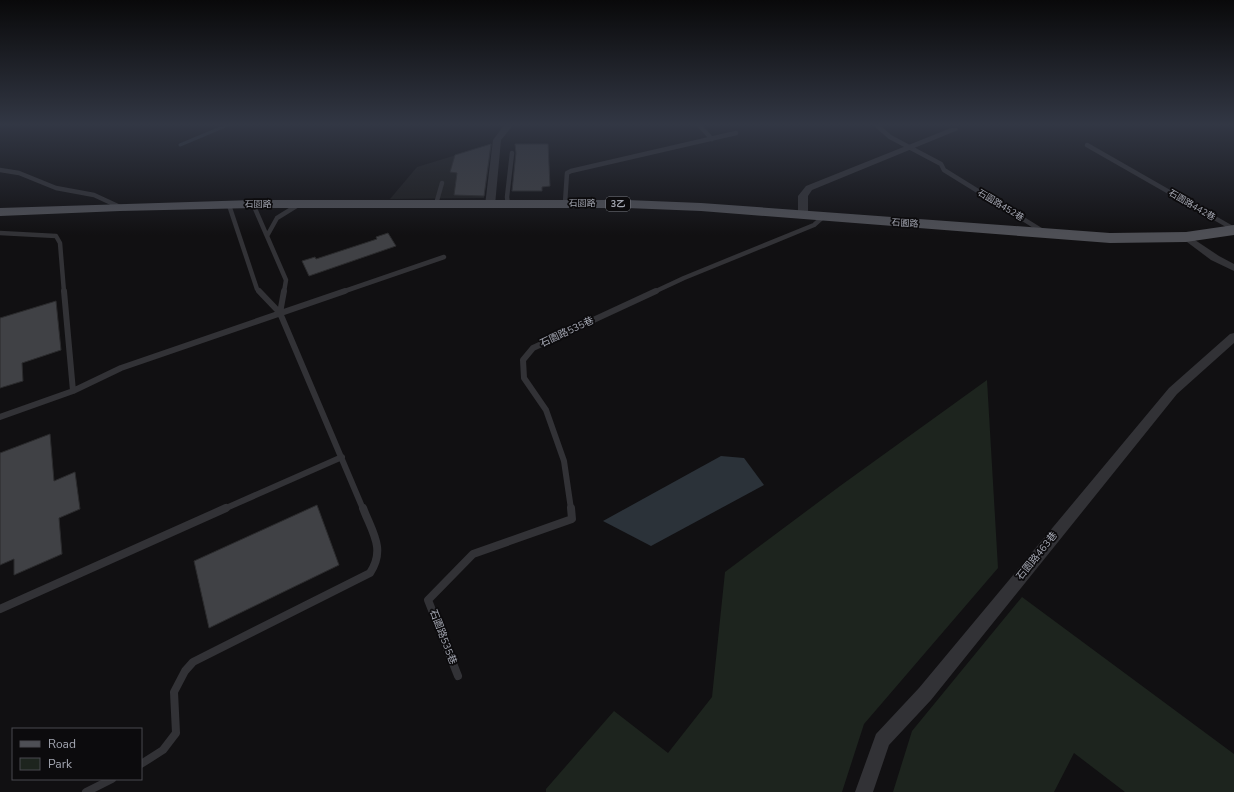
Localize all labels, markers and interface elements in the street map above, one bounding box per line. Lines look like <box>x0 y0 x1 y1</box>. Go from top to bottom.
street label: 石園路452巷 <box>976 186 1026 224</box>
street label: 石園路442巷 <box>1166 187 1218 223</box>
street label: 石園路 <box>568 197 596 209</box>
road number: 3乙 <box>606 197 630 211</box>
street label: 石園路 <box>244 198 272 210</box>
street label: 石園路 <box>891 216 919 230</box>
street label: 石園路535巷 <box>538 313 596 351</box>
street label: 石園路463巷 <box>1013 529 1061 583</box>
street label: 石園路535巷 <box>426 607 460 667</box>
legend <box>12 728 142 780</box>
text: Road <box>48 736 76 752</box>
text: Park <box>48 756 73 772</box>

